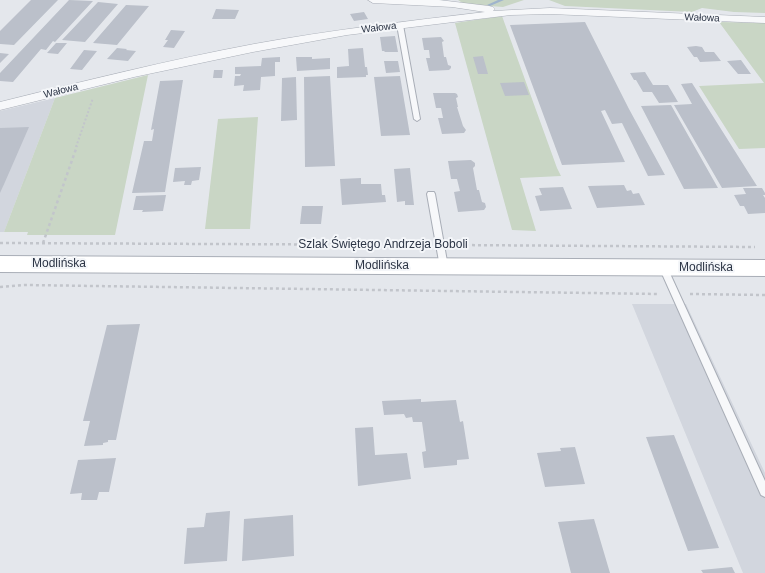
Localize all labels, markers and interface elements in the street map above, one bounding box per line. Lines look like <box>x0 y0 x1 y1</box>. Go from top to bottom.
street label: Wałowa <box>684 11 720 25</box>
street label: Wałowa <box>361 20 397 36</box>
street label: Wałowa <box>42 81 80 101</box>
street label: Szlak Świętego Andrzeja Boboli <box>298 238 468 252</box>
street label: Modlińska <box>32 257 86 271</box>
street label: Modlińska <box>355 259 409 273</box>
street label: Modlińska <box>679 261 733 275</box>

